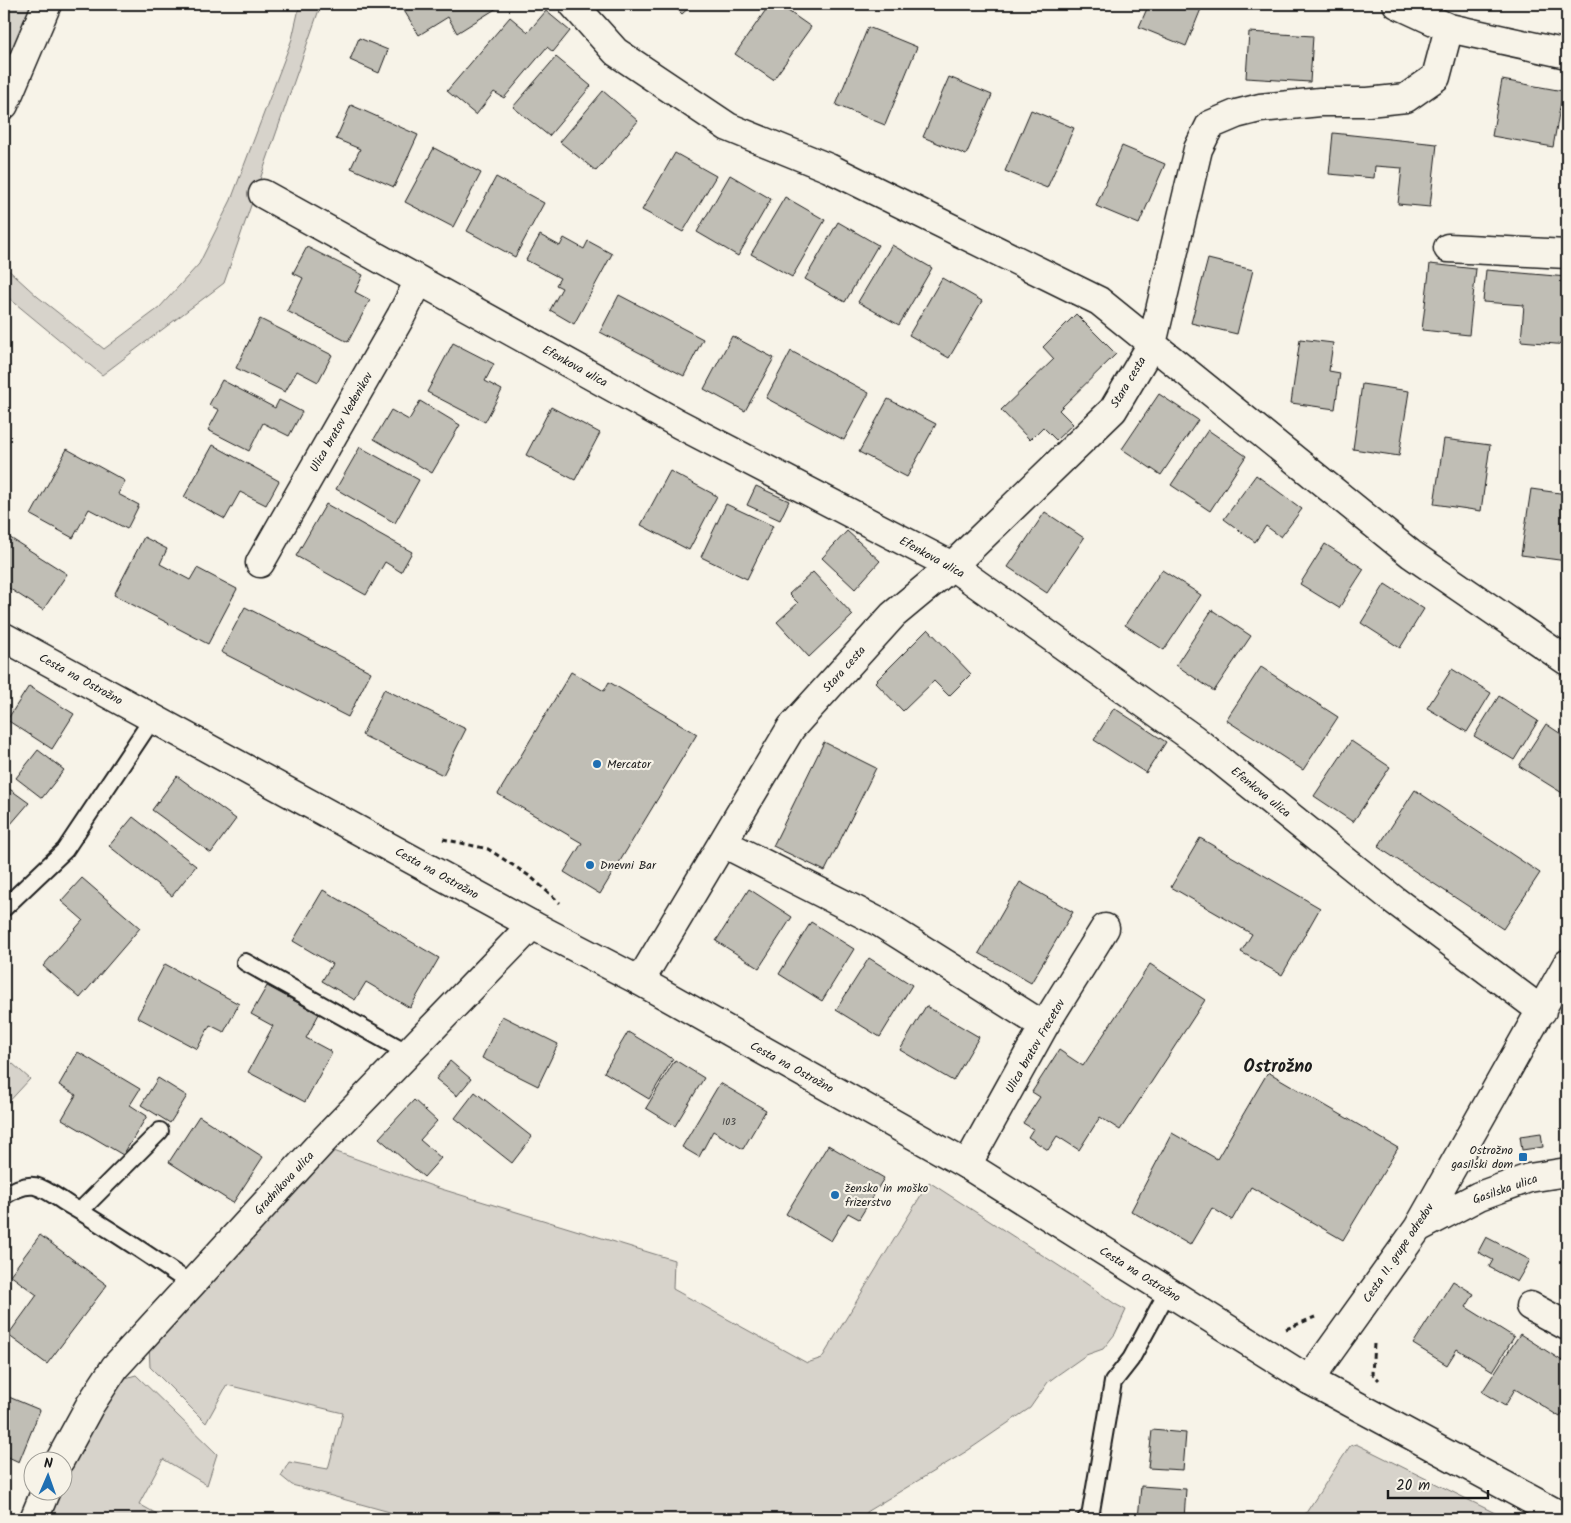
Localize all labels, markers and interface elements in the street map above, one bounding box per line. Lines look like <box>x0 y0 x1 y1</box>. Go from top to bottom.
street label: Efenkova ulica <box>538 341 611 392</box>
street label: Stara cesta <box>1106 353 1151 412</box>
street label: Ulica bratov Vedenikov <box>305 368 378 476</box>
street label: Efenkova ulica <box>895 532 968 583</box>
street label: Stara cesta <box>818 641 871 697</box>
street label: Cesta na Ostrožno <box>35 649 126 710</box>
place label: Mercator <box>607 755 652 774</box>
marker: Mercator <box>591 758 603 770</box>
street label: Efenkova ulica <box>1227 762 1295 823</box>
street label: Cesta na Ostrožno <box>391 843 482 904</box>
place label: Dnevni Bar <box>600 856 657 875</box>
marker: Dnevni Bar <box>584 859 596 871</box>
street label: Ulica bratov Frecetov <box>1001 995 1071 1097</box>
street label: Cesta na Ostrožno <box>746 1037 837 1098</box>
district label: Ostrožno <box>1244 1053 1312 1082</box>
house number: 103 <box>722 1114 736 1130</box>
place label: Ostrožno gasilski dom <box>1450 1141 1513 1174</box>
street label: Gradnikova ulica <box>250 1147 319 1220</box>
marker: Ostrožno gasilski dom <box>1517 1151 1529 1163</box>
street label: Gasilska ulica <box>1470 1169 1541 1209</box>
place label: žensko in moško frizerstvo <box>845 1179 928 1212</box>
marker: žensko in moško frizerstvo <box>829 1189 841 1201</box>
street label: Cesta II. grupe odredov <box>1358 1199 1439 1307</box>
street label: Cesta na Ostrožno <box>1095 1242 1184 1307</box>
north arrow <box>22 1450 72 1500</box>
text: N <box>44 1453 53 1475</box>
scale bar <box>1388 1468 1488 1500</box>
text: 20 m <box>1396 1474 1430 1498</box>

